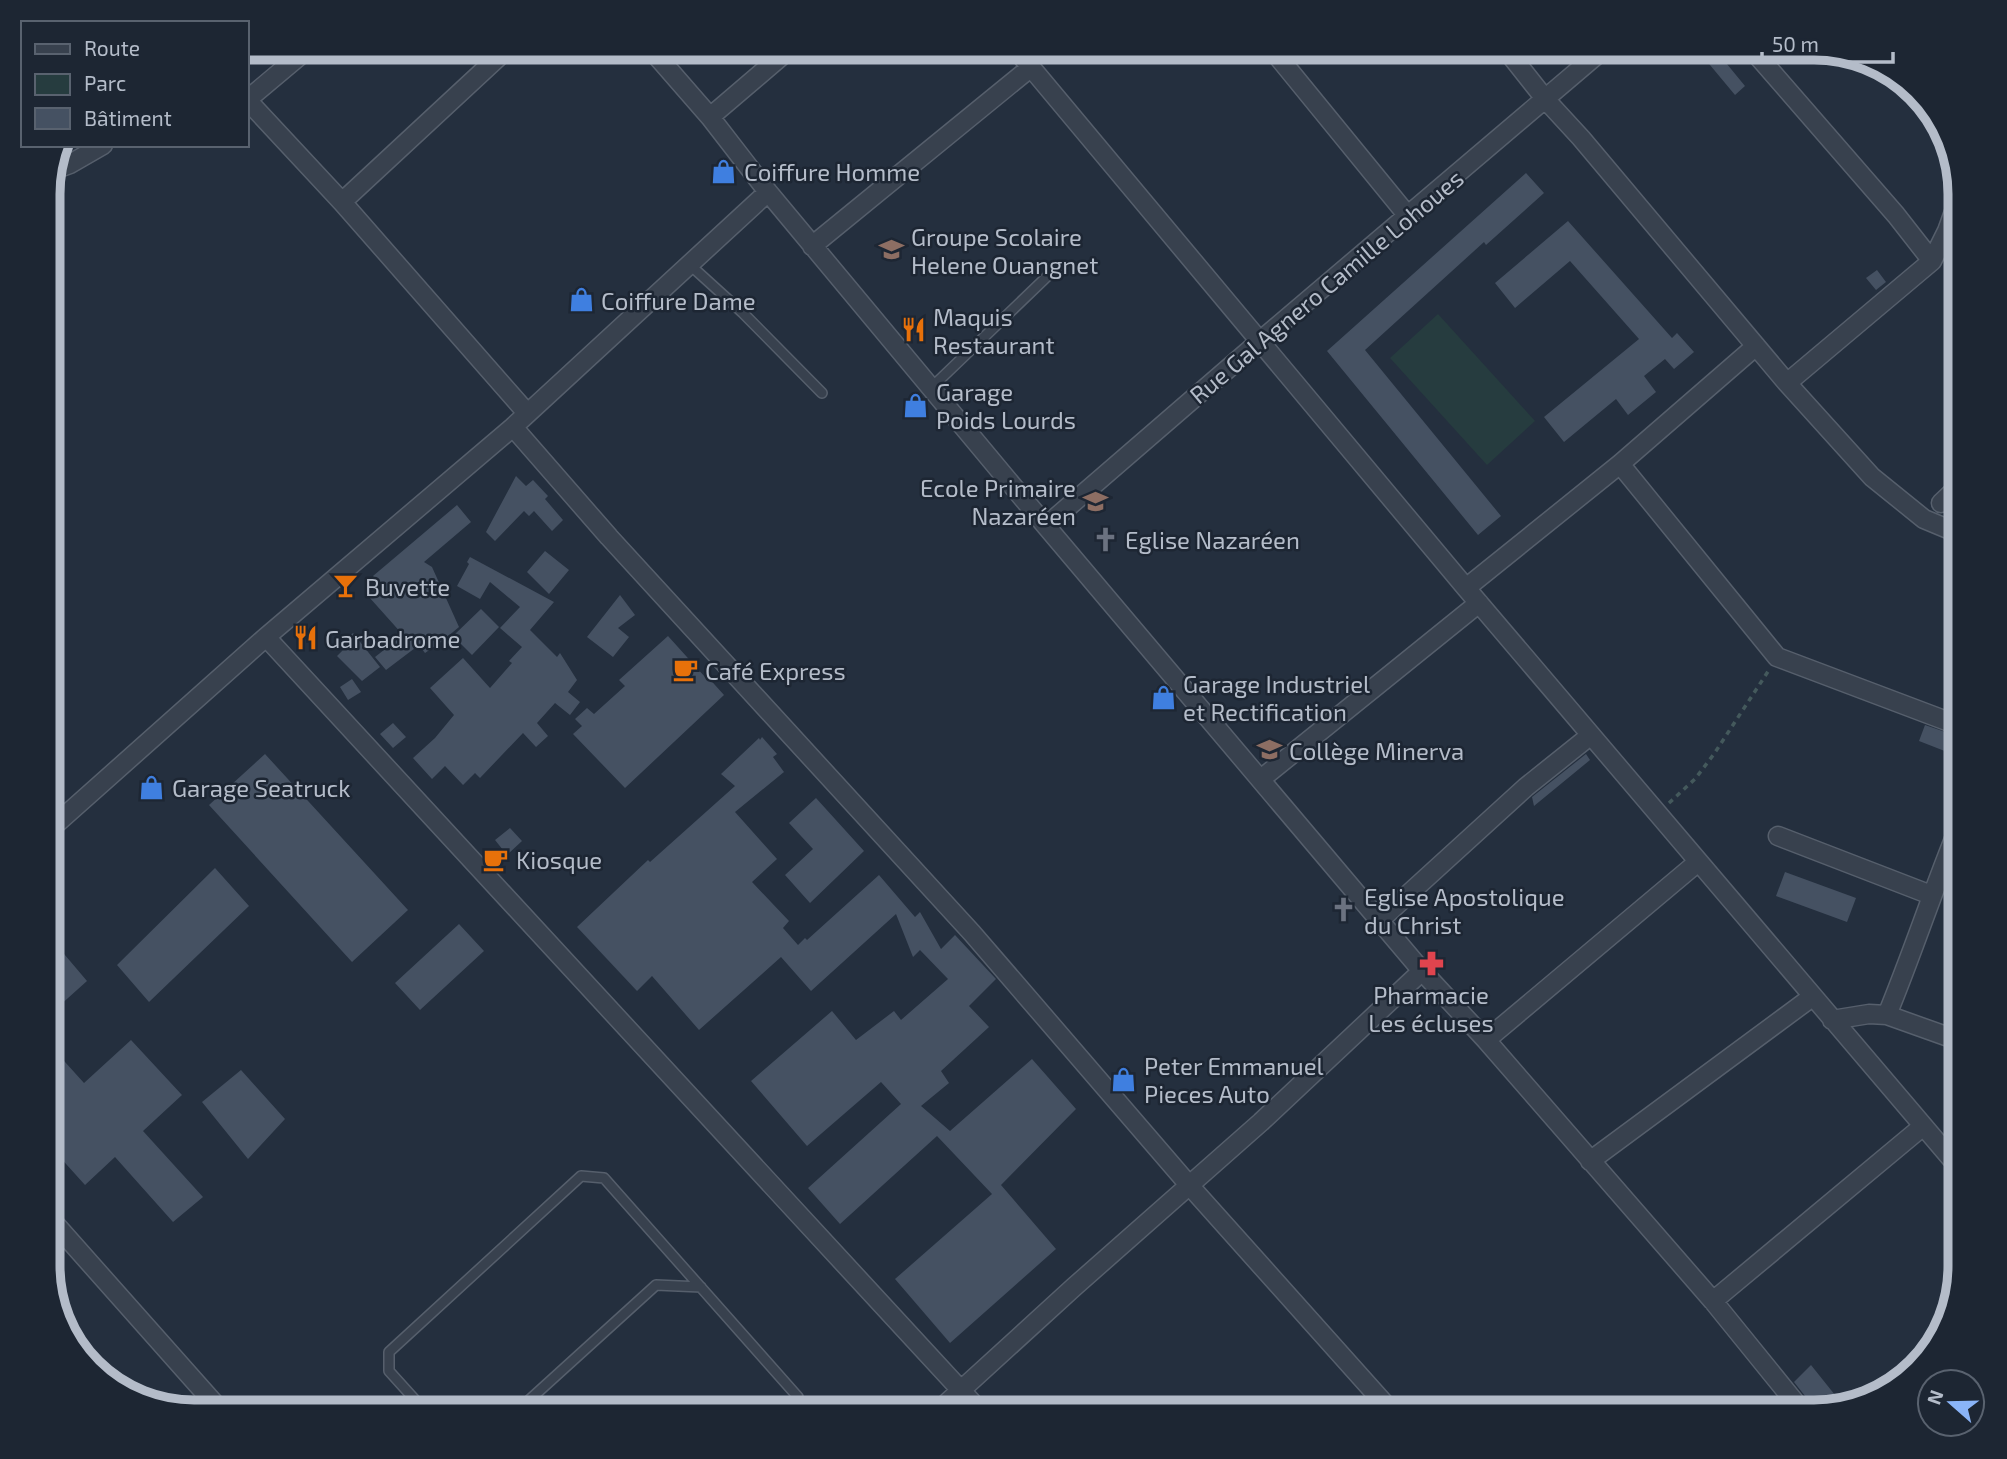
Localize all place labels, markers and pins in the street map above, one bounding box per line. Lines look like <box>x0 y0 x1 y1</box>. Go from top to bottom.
shop icon: Coiffure Homme <box>710 157 738 185</box>
place label: Coiffure Homme <box>744 157 920 186</box>
place label: Groupe Scolaire Helene Ouangnet <box>911 222 1098 279</box>
school or university icon: Groupe Scolaire Helene Ouangnet <box>877 236 905 264</box>
shop icon: Coiffure Dame <box>567 286 595 314</box>
place label: Coiffure Dame <box>601 286 756 315</box>
place label: Maquis Restaurant <box>933 302 1055 359</box>
restaurant icon: Maquis Restaurant <box>899 316 927 344</box>
place label: Garage Poids Lourds <box>936 377 1076 434</box>
shop icon: Garage Poids Lourds <box>902 391 930 419</box>
place label: Ecole Primaire Nazaréen <box>920 473 1076 530</box>
school or university icon: Ecole Primaire Nazaréen <box>1082 487 1110 515</box>
church icon: Eglise Nazaréen <box>1091 525 1119 553</box>
place label: Eglise Nazaréen <box>1125 525 1300 554</box>
bar icon: Buvette <box>331 572 359 600</box>
place label: Buvette <box>365 572 450 601</box>
restaurant icon: Garbadrome <box>291 624 319 652</box>
place label: Garbadrome <box>325 624 460 653</box>
cafe icon: Café Express <box>671 656 699 684</box>
place label: Café Express <box>705 656 846 685</box>
place label: Garage Industriel et Rectification <box>1183 669 1370 726</box>
shop icon: Garage Industriel et Rectification <box>1149 683 1177 711</box>
school or university icon: Collège Minerva <box>1255 736 1283 764</box>
place label: Collège Minerva <box>1289 736 1464 765</box>
shop icon: Garage Seatruck <box>138 773 166 801</box>
place label: Garage Seatruck <box>172 773 351 802</box>
cafe icon: Kiosque <box>482 845 510 873</box>
place label: Kiosque <box>516 845 602 874</box>
place label: Eglise Apostolique du Christ <box>1364 882 1565 939</box>
church icon: Eglise Apostolique du Christ <box>1330 896 1358 924</box>
pharmacy icon: Pharmacie Les écluses <box>1417 949 1445 977</box>
place label: Pharmacie Les écluses <box>1368 980 1494 1037</box>
place label: Peter Emmanuel Pieces Auto <box>1144 1051 1324 1108</box>
shop icon: Peter Emmanuel Pieces Auto <box>1110 1065 1138 1093</box>

